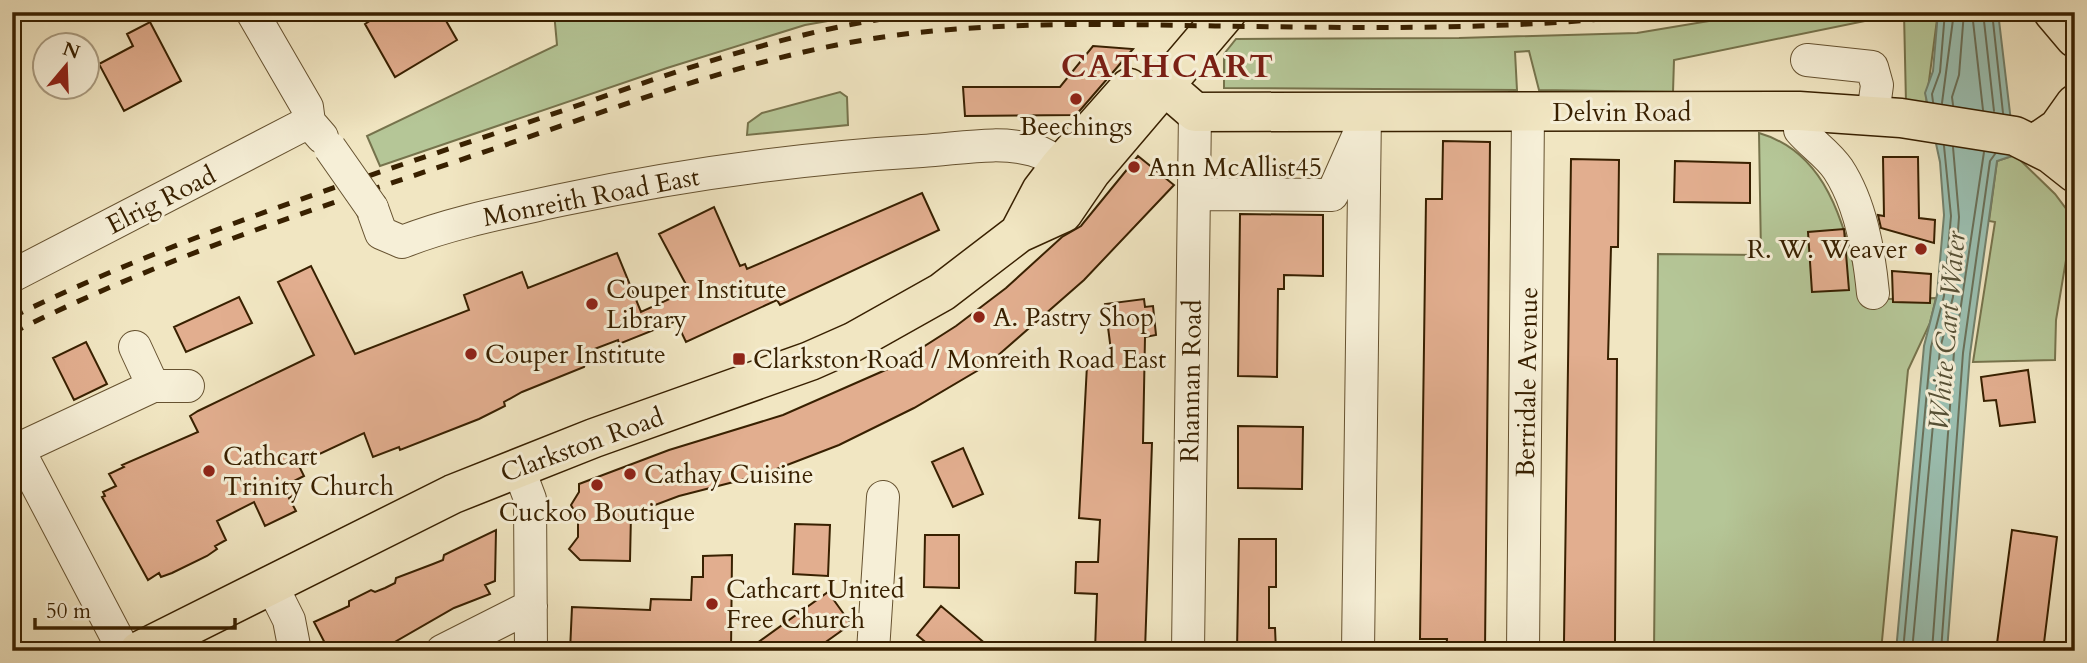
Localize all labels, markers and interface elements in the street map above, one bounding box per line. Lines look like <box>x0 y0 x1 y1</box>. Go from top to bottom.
north arrow <box>32 32 102 102</box>
text: N <box>59 36 84 66</box>
district label: CATHCART <box>1061 44 1275 89</box>
marker: Beechings <box>1068 91 1084 107</box>
street label: Delvin Road <box>1553 95 1692 130</box>
place label: Beechings <box>1020 109 1132 144</box>
place label: Ann McAllist45 <box>1148 150 1322 185</box>
street label: Elrig Road <box>100 158 222 242</box>
street label: Monreith Road East <box>480 159 702 235</box>
marker: Ann McAllist45 <box>1126 159 1142 175</box>
water label: White Cart Water <box>1919 229 1975 432</box>
place label: R. W. Weaver <box>1747 232 1908 267</box>
marker: R. W. Weaver <box>1913 241 1929 257</box>
place label: Couper Institute Library <box>606 272 787 337</box>
street label: Berridale Avenue <box>1508 286 1546 478</box>
marker: Couper Institute Library <box>584 296 600 312</box>
street label: Rhannan Road <box>1172 299 1210 463</box>
place label: A. Pastry Shop <box>993 300 1154 335</box>
marker: A. Pastry Shop <box>971 309 987 325</box>
place label: Couper Institute <box>485 337 666 372</box>
place label: Clarkston Road / Monreith Road East <box>753 342 1166 377</box>
marker: Couper Institute <box>463 346 479 362</box>
marker: Clarkston Road / Monreith Road East <box>731 351 747 367</box>
street label: Clarkston Road <box>496 399 668 491</box>
place label: Cathcart Trinity Church <box>223 439 394 504</box>
place label: Cathay Cuisine <box>644 457 814 492</box>
marker: Cathcart Trinity Church <box>201 463 217 479</box>
marker: Cathay Cuisine <box>622 466 638 482</box>
marker: Cuckoo Boutique <box>589 477 605 493</box>
place label: Cuckoo Boutique <box>499 495 695 530</box>
place label: Cathcart United Free Church <box>726 572 905 637</box>
scale bar <box>35 586 234 630</box>
marker: Cathcart United Free Church <box>704 596 720 612</box>
text: 50 m <box>46 597 91 626</box>

